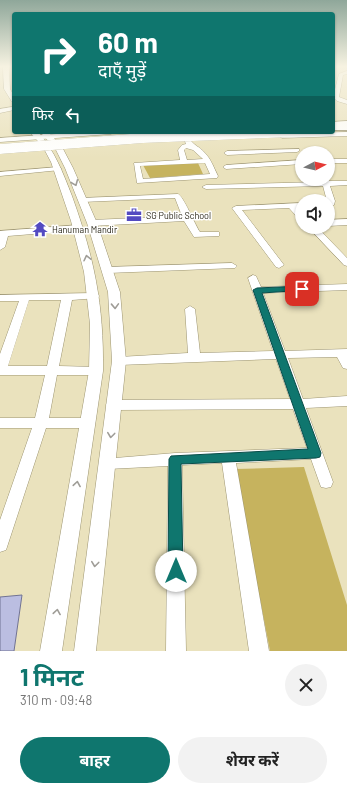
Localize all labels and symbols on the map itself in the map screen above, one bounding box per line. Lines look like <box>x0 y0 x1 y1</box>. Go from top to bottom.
north arrow <box>295 146 335 186</box>
one-way arrow <box>70 178 78 186</box>
office icon: SG Public School <box>125 206 143 224</box>
place label: SG Public School <box>146 210 211 221</box>
temple icon: Hanuman Mandir <box>31 220 49 238</box>
place label: Hanuman Mandir <box>52 224 118 235</box>
one-way arrow <box>83 255 91 262</box>
pin <box>285 272 319 306</box>
one-way arrow <box>110 303 119 309</box>
one-way arrow <box>107 432 116 438</box>
one-way arrow <box>72 481 81 487</box>
position arrow <box>155 550 197 592</box>
one-way arrow <box>91 561 100 567</box>
one-way arrow <box>52 609 61 616</box>

